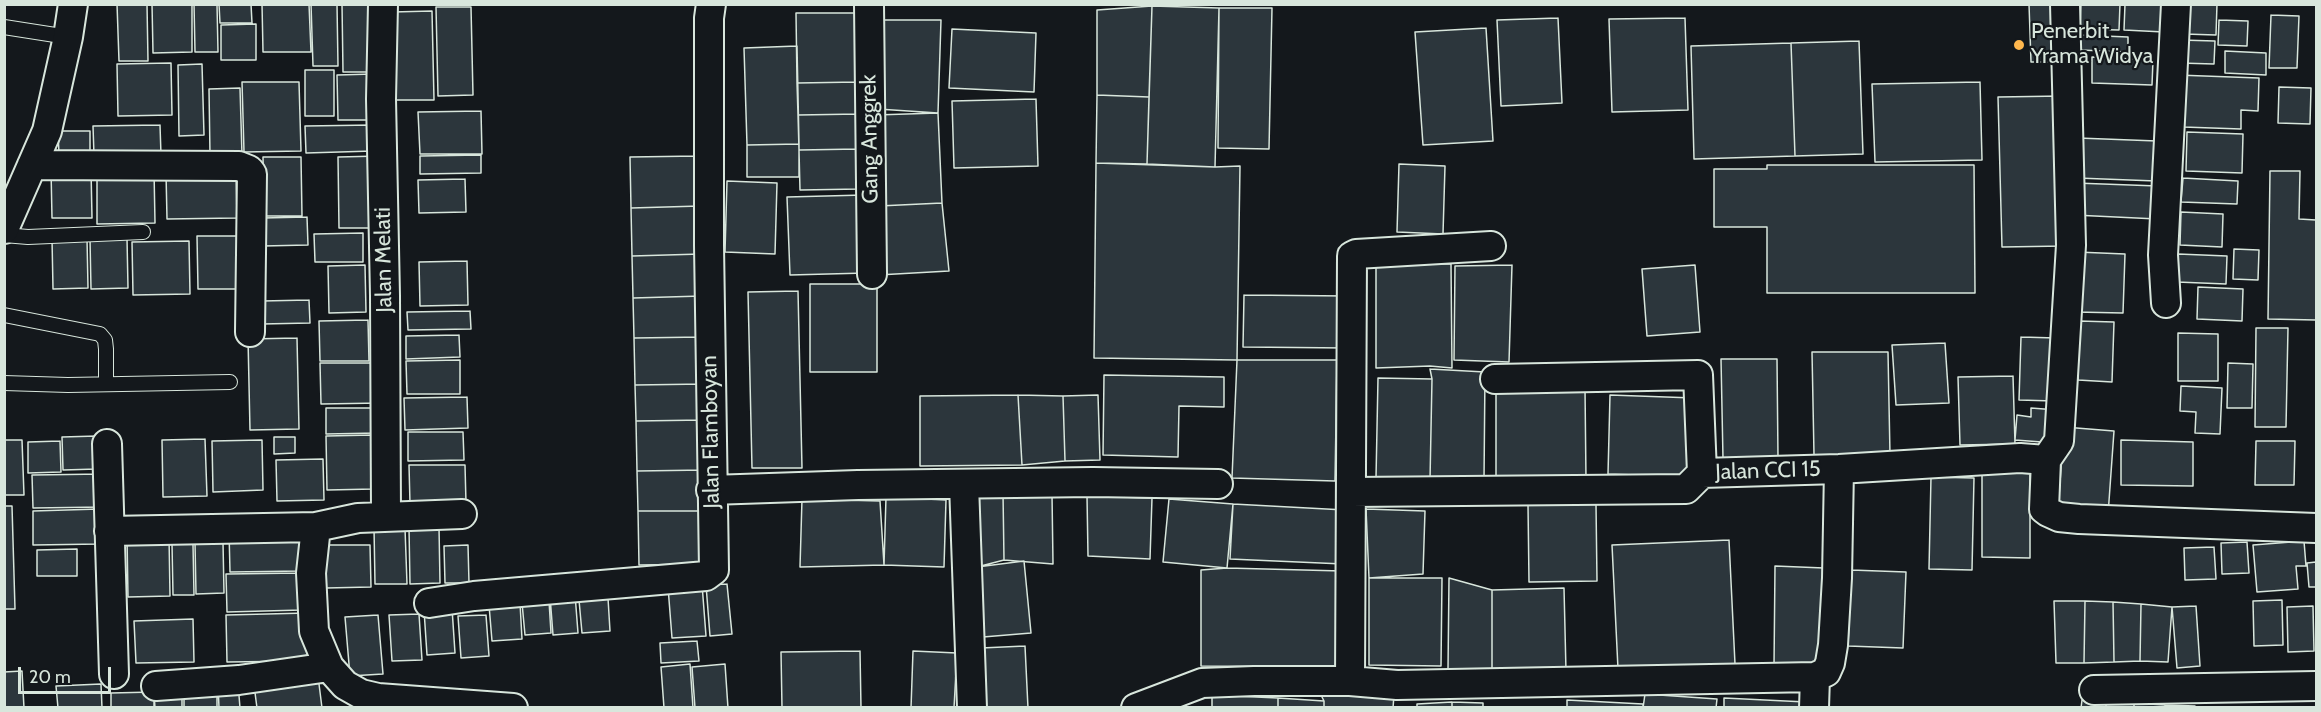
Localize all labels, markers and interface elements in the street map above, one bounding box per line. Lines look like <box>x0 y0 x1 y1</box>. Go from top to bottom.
place label: Penerbit Yrama Widya <box>2031 19 2153 70</box>
marker: Penerbit Yrama Widya <box>2012 38 2026 52</box>
street label: Gang Anggrek <box>856 74 884 204</box>
street label: Jalan Melati <box>370 207 398 313</box>
street label: Jalan Flamboyan <box>696 355 726 509</box>
street label: Jalan CCI 15 <box>1715 456 1821 486</box>
scale bar <box>21 655 114 693</box>
text: 20 m <box>29 666 71 688</box>

